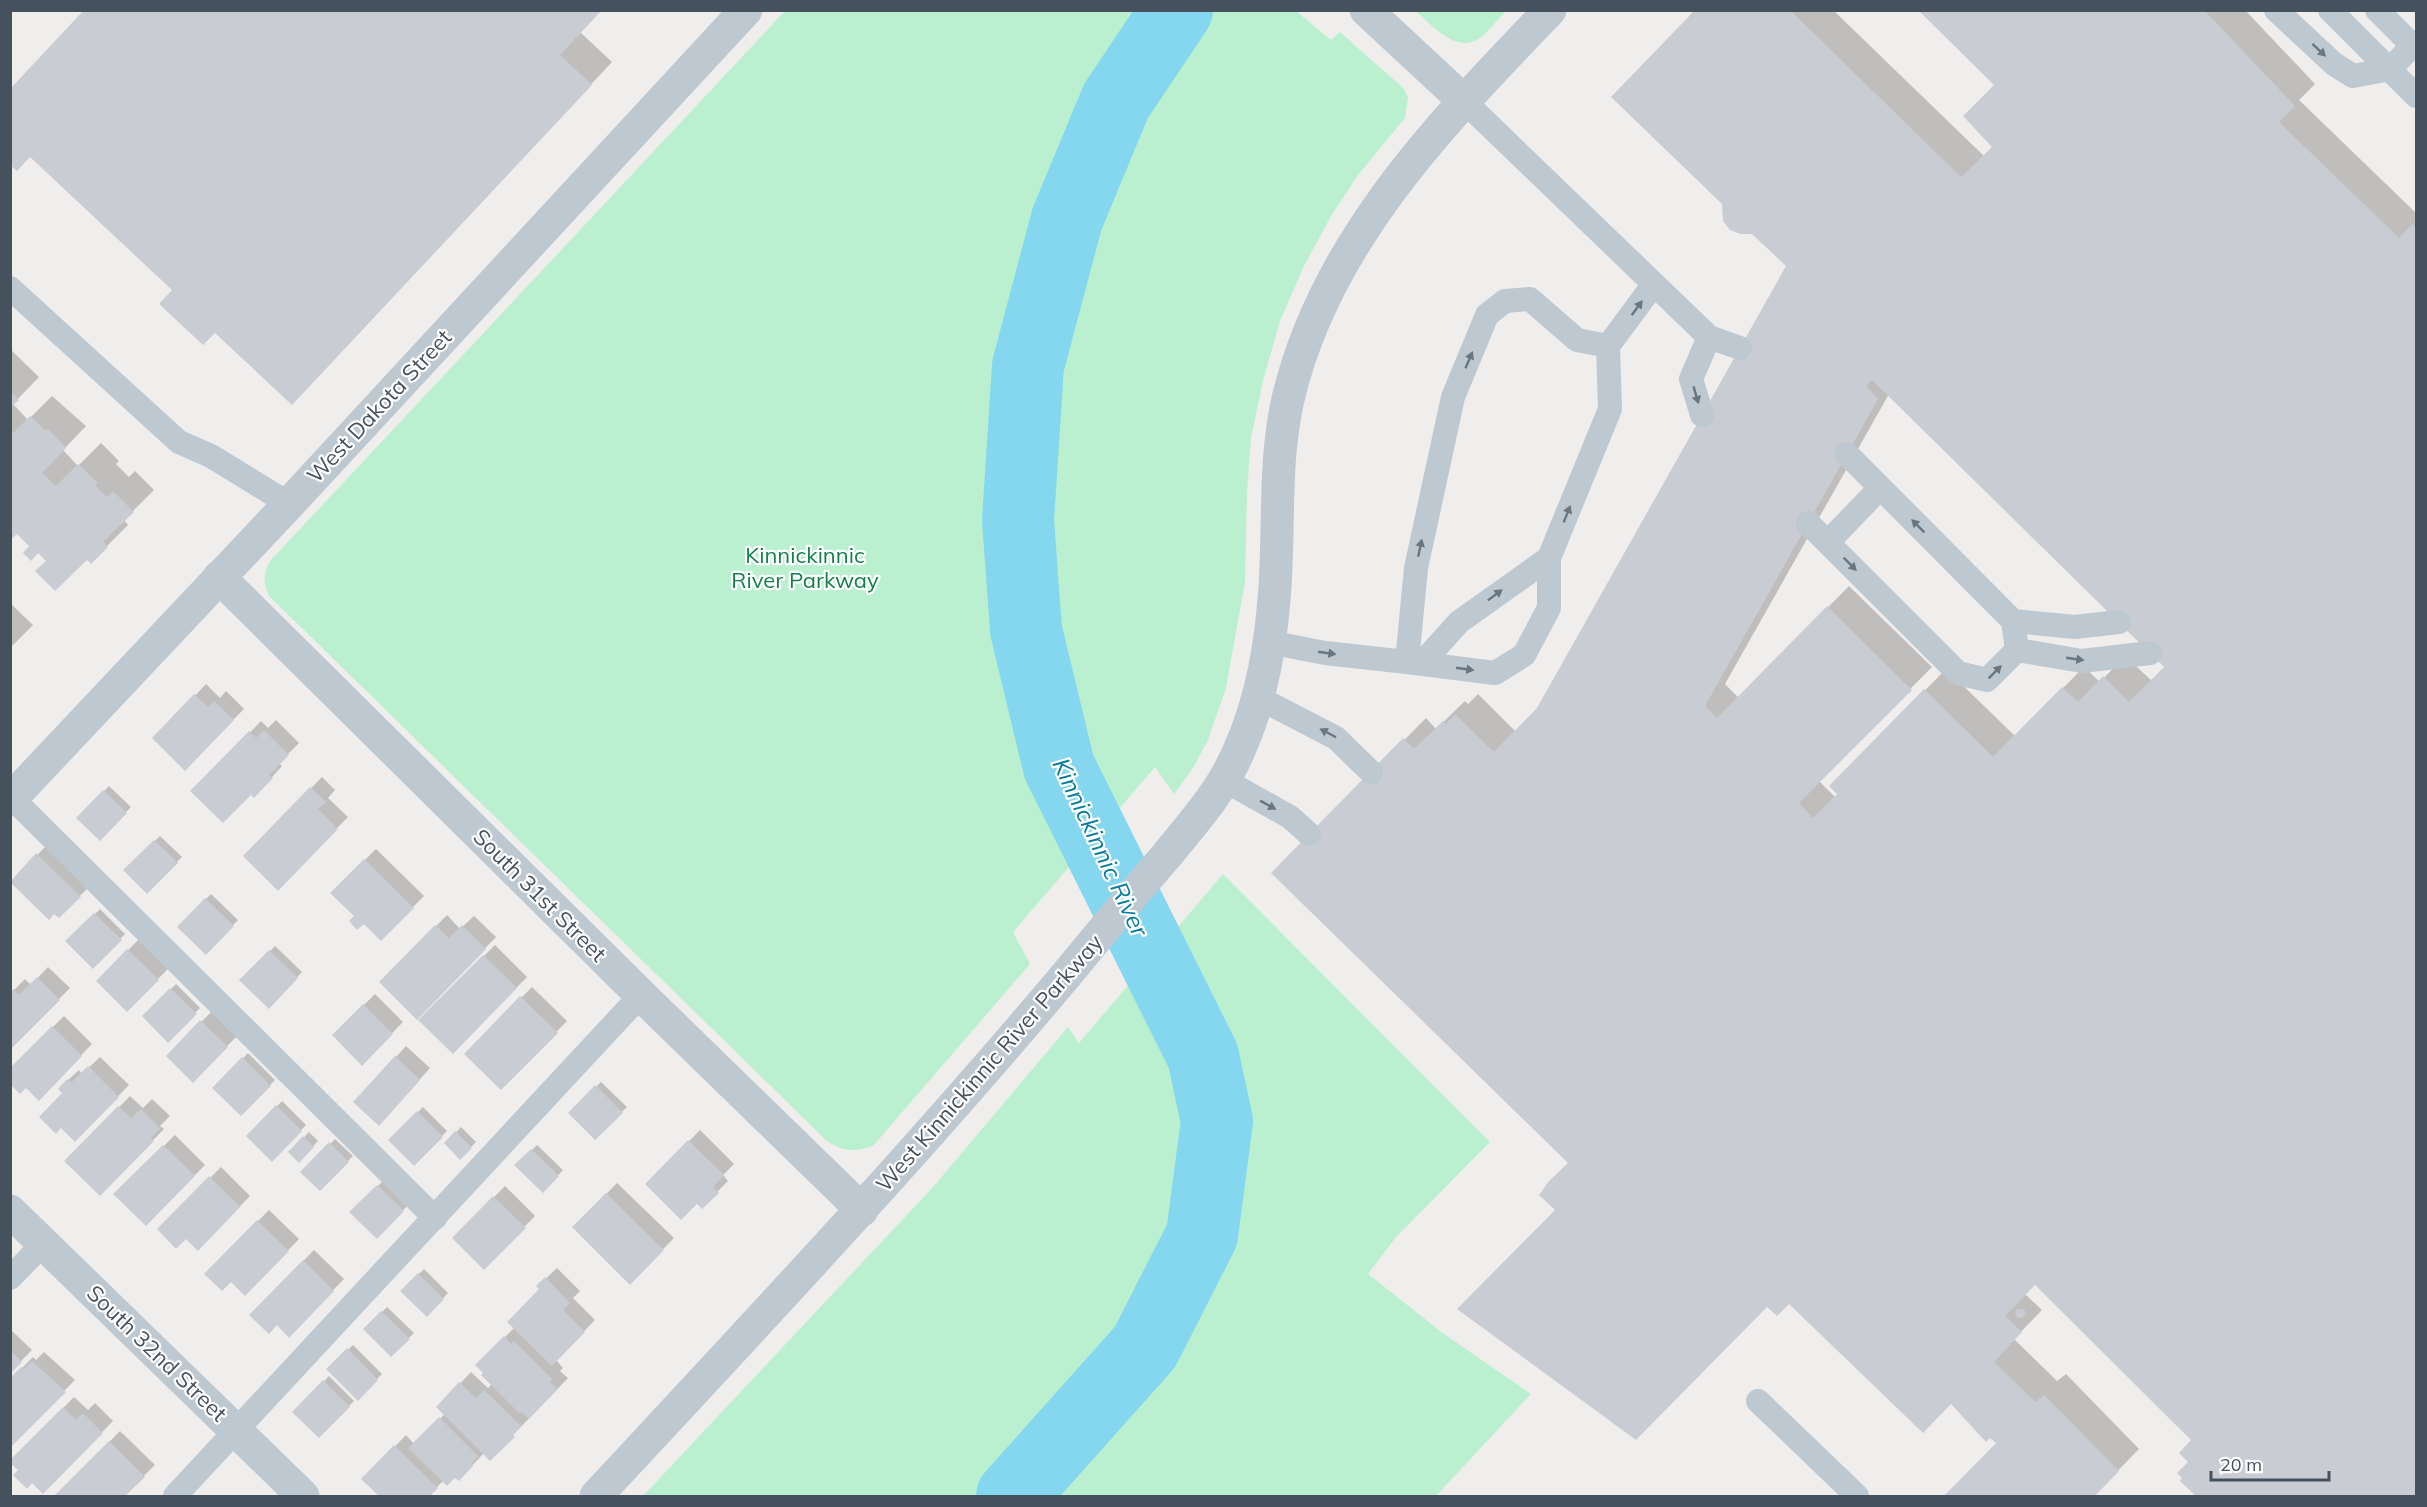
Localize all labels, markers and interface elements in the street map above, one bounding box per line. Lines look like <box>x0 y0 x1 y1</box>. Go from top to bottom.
one-way arrow <box>2311 43 2326 57</box>
one-way arrow <box>1630 301 1642 316</box>
street label: West Dakota Street <box>301 323 458 489</box>
one-way arrow <box>1464 351 1473 368</box>
one-way arrow <box>1692 386 1701 404</box>
one-way arrow <box>1562 504 1572 522</box>
one-way arrow <box>1911 519 1925 533</box>
one-way arrow <box>1416 538 1425 557</box>
park label: Kinnickinnic River Parkway <box>731 541 879 594</box>
one-way arrow <box>1842 557 1857 571</box>
one-way arrow <box>1488 589 1503 601</box>
one-way arrow <box>1318 648 1337 657</box>
one-way arrow <box>2065 655 2084 664</box>
one-way arrow <box>1455 664 1474 673</box>
one-way arrow <box>1988 665 2002 679</box>
one-way arrow <box>1319 728 1336 738</box>
water label: Kinnickinnic River <box>1047 753 1156 942</box>
one-way arrow <box>1260 800 1277 810</box>
street label: South 31st Street <box>468 823 613 968</box>
street label: West Kinnickinnic River Parkway <box>870 928 1109 1197</box>
street label: South 32nd Street <box>81 1279 233 1427</box>
scale bar <box>2211 1444 2330 1482</box>
text: 20 m <box>2220 1453 2262 1476</box>

